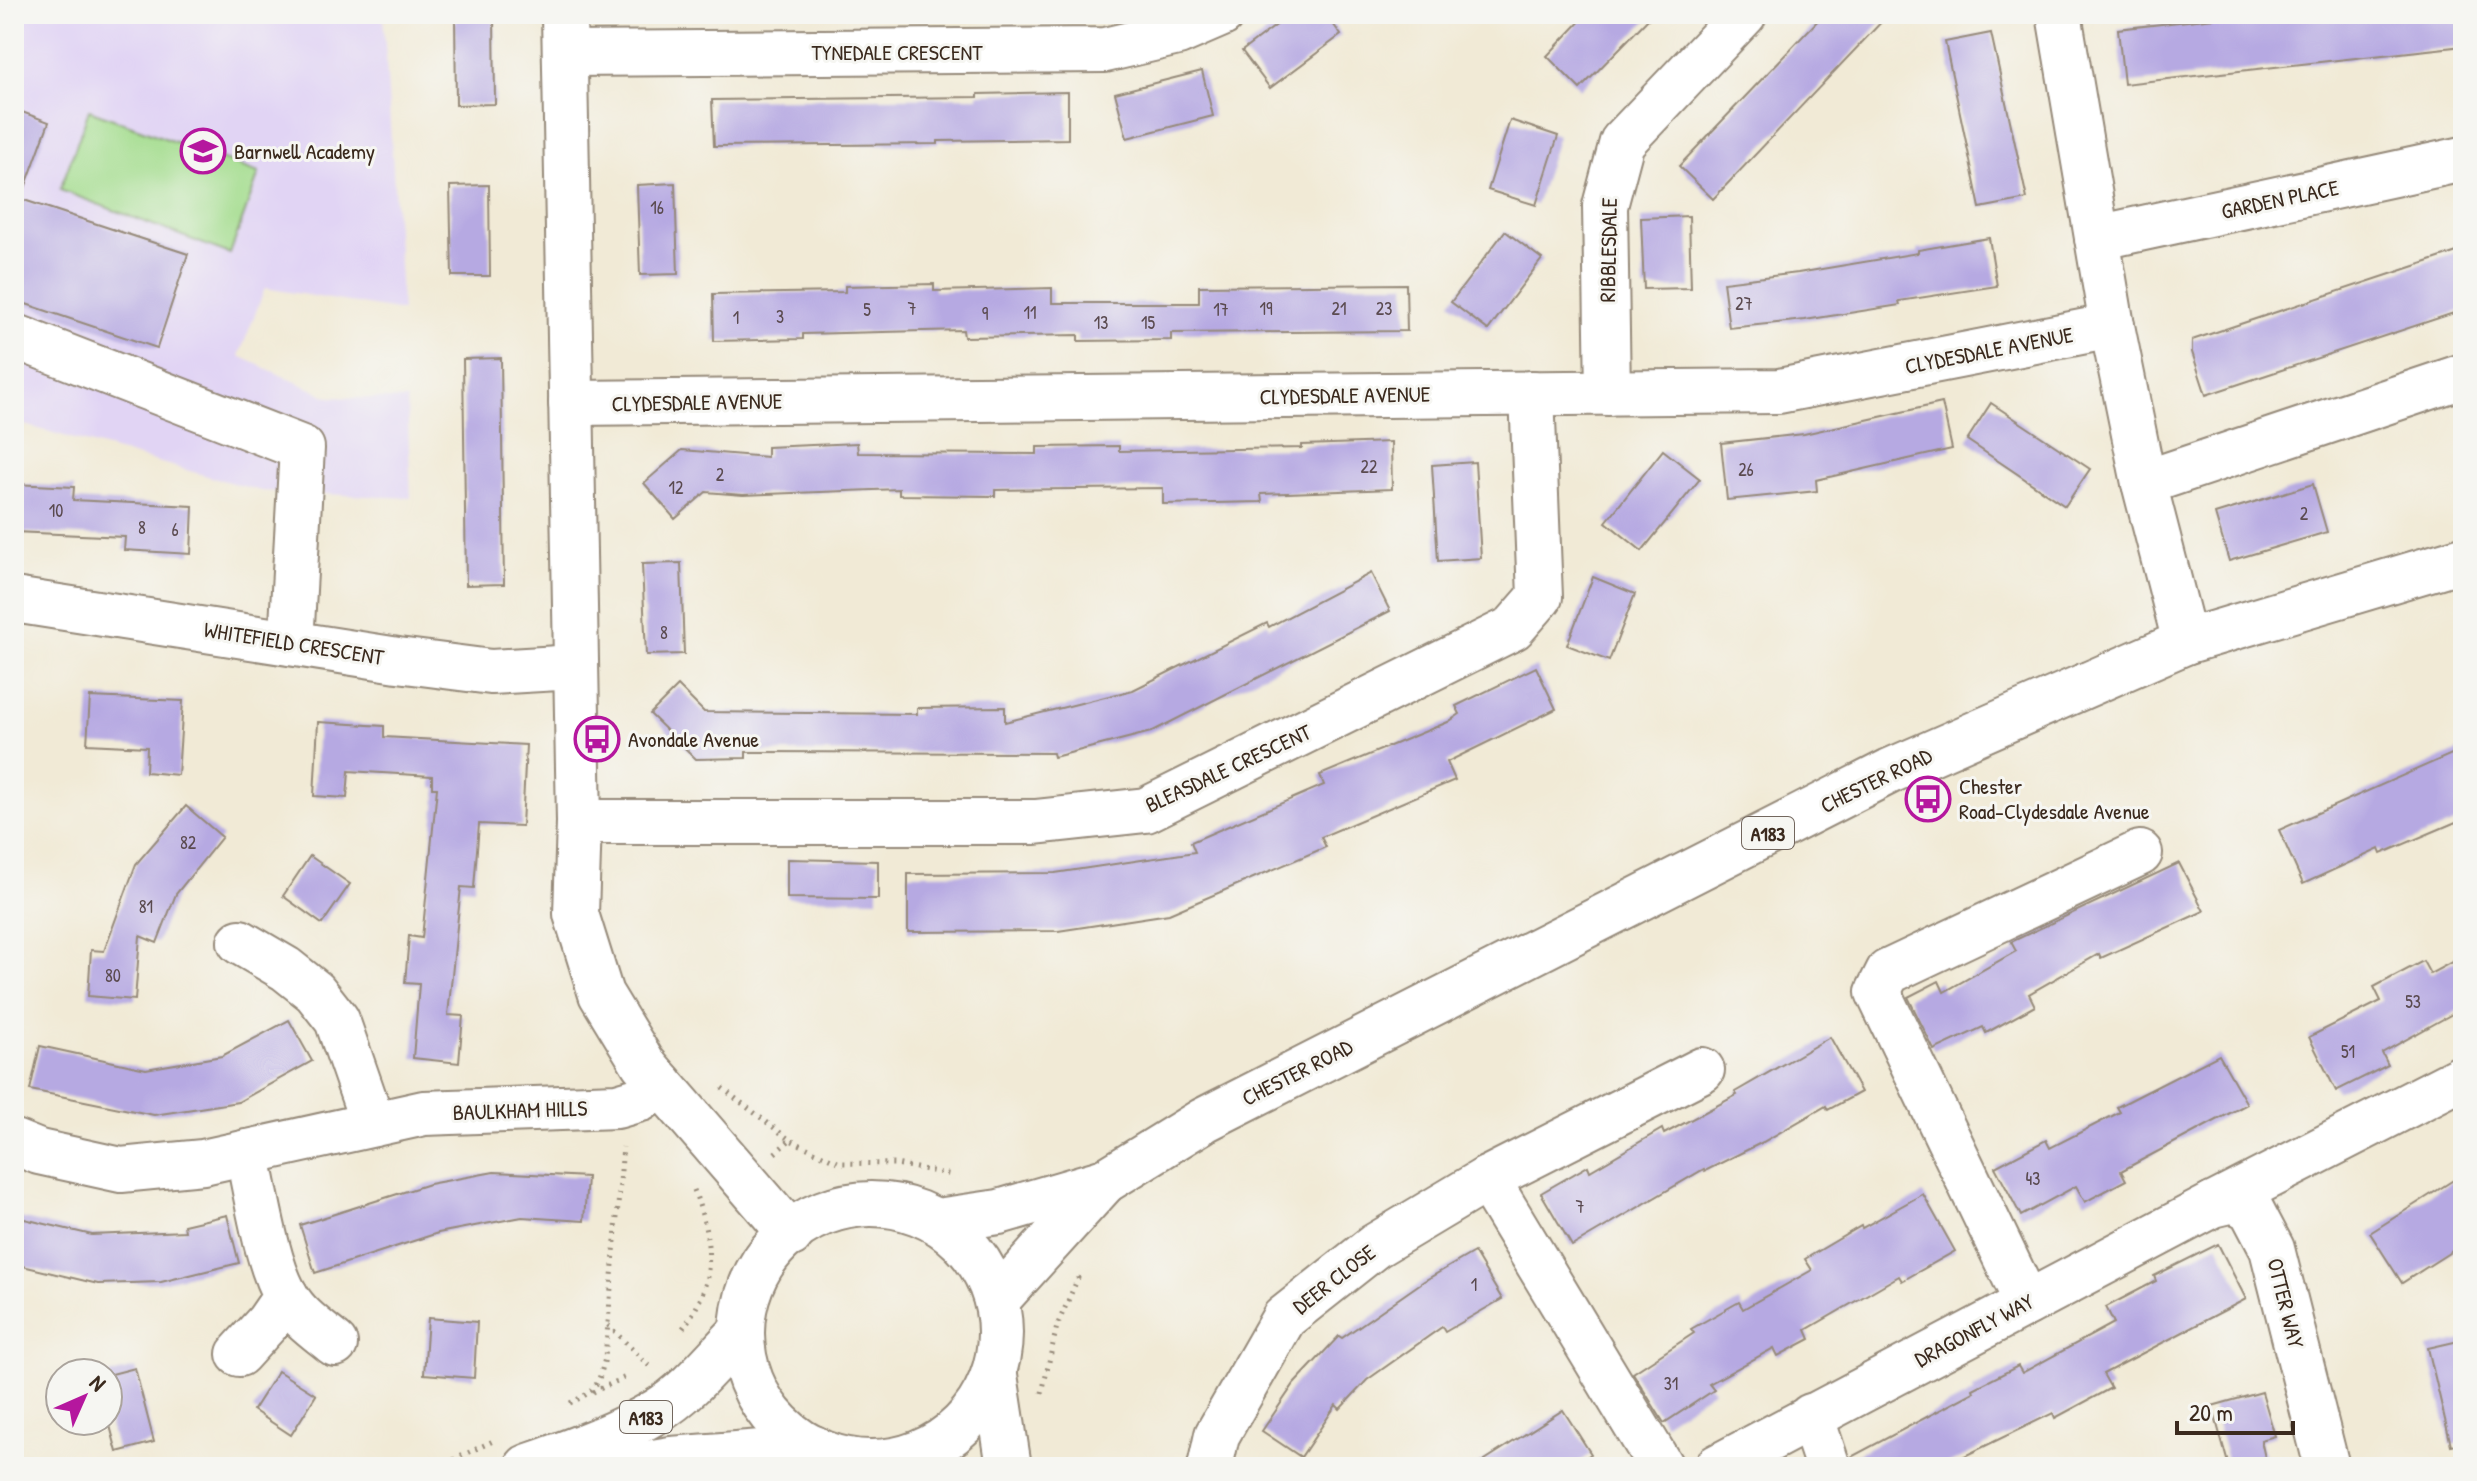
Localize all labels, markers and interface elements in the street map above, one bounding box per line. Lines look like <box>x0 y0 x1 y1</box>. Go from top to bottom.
street label: TYNEDALE CRESCENT <box>811 37 983 67</box>
school or university icon: Barnwell Academy <box>179 127 227 175</box>
place label: Barnwell Academy <box>234 136 375 166</box>
street label: GARDEN PLACE <box>2218 172 2342 226</box>
house number: 16 <box>650 195 664 220</box>
street label: RIBBLESDALE <box>1592 197 1624 303</box>
house number: 27 <box>1735 291 1753 316</box>
house number: 7 <box>908 296 917 321</box>
house number: 19 <box>1259 296 1273 321</box>
house number: 21 <box>1332 296 1346 321</box>
house number: 23 <box>1376 296 1392 321</box>
house number: 5 <box>863 297 871 322</box>
house number: 17 <box>1213 297 1229 322</box>
house number: 11 <box>1023 300 1037 325</box>
house number: 9 <box>982 301 989 326</box>
house number: 3 <box>776 304 784 329</box>
house number: 1 <box>733 305 739 330</box>
house number: 13 <box>1094 310 1108 335</box>
house number: 15 <box>1141 310 1155 335</box>
street label: CLYDESDALE AVENUE <box>1902 319 2076 381</box>
street label: CLYDESDALE AVENUE <box>1259 379 1431 411</box>
street label: CLYDESDALE AVENUE <box>611 386 783 418</box>
house number: 22 <box>1361 454 1378 479</box>
house number: 26 <box>1738 457 1754 482</box>
house number: 2 <box>716 462 725 487</box>
house number: 12 <box>669 475 684 500</box>
house number: 10 <box>49 498 63 523</box>
house number: 2 <box>2300 501 2309 526</box>
house number: 8 <box>138 515 146 540</box>
house number: 6 <box>171 517 179 542</box>
street label: WHITEFIELD CRESCENT <box>202 614 387 672</box>
house number: 8 <box>660 620 668 645</box>
bus stop icon: Avondale Avenue <box>573 715 621 763</box>
street label: BLEASDALE CRESCENT <box>1140 716 1316 820</box>
place label: Avondale Avenue <box>628 724 759 754</box>
street label: CHESTER ROAD <box>1815 740 1937 820</box>
place label: Chester Road-Clydesdale Avenue <box>1959 771 2150 826</box>
bus stop icon: Chester Road-Clydesdale Avenue <box>1904 775 1952 823</box>
road number: A183 <box>1742 817 1794 849</box>
house number: 82 <box>180 830 197 855</box>
house number: 81 <box>139 894 153 919</box>
house number: 80 <box>105 963 121 988</box>
house number: 53 <box>2405 989 2421 1014</box>
street label: CHESTER ROAD <box>1236 1031 1358 1113</box>
house number: 51 <box>2341 1039 2355 1064</box>
street label: BAULKHAM HILLS <box>452 1093 588 1127</box>
house number: 43 <box>2026 1166 2040 1191</box>
house number: 7 <box>1576 1194 1585 1219</box>
street label: DEER CLOSE <box>1286 1237 1382 1321</box>
street label: OTTER WAY <box>2260 1255 2312 1351</box>
house number: 1 <box>1471 1272 1477 1297</box>
street label: DRAGONFLY WAY <box>1909 1286 2039 1374</box>
north arrow <box>44 1357 124 1437</box>
text: N <box>83 1368 113 1398</box>
house number: 31 <box>1664 1371 1678 1396</box>
scale bar <box>2177 1385 2293 1435</box>
text: 20 m <box>2189 1396 2233 1428</box>
road number: A183 <box>620 1401 672 1433</box>

